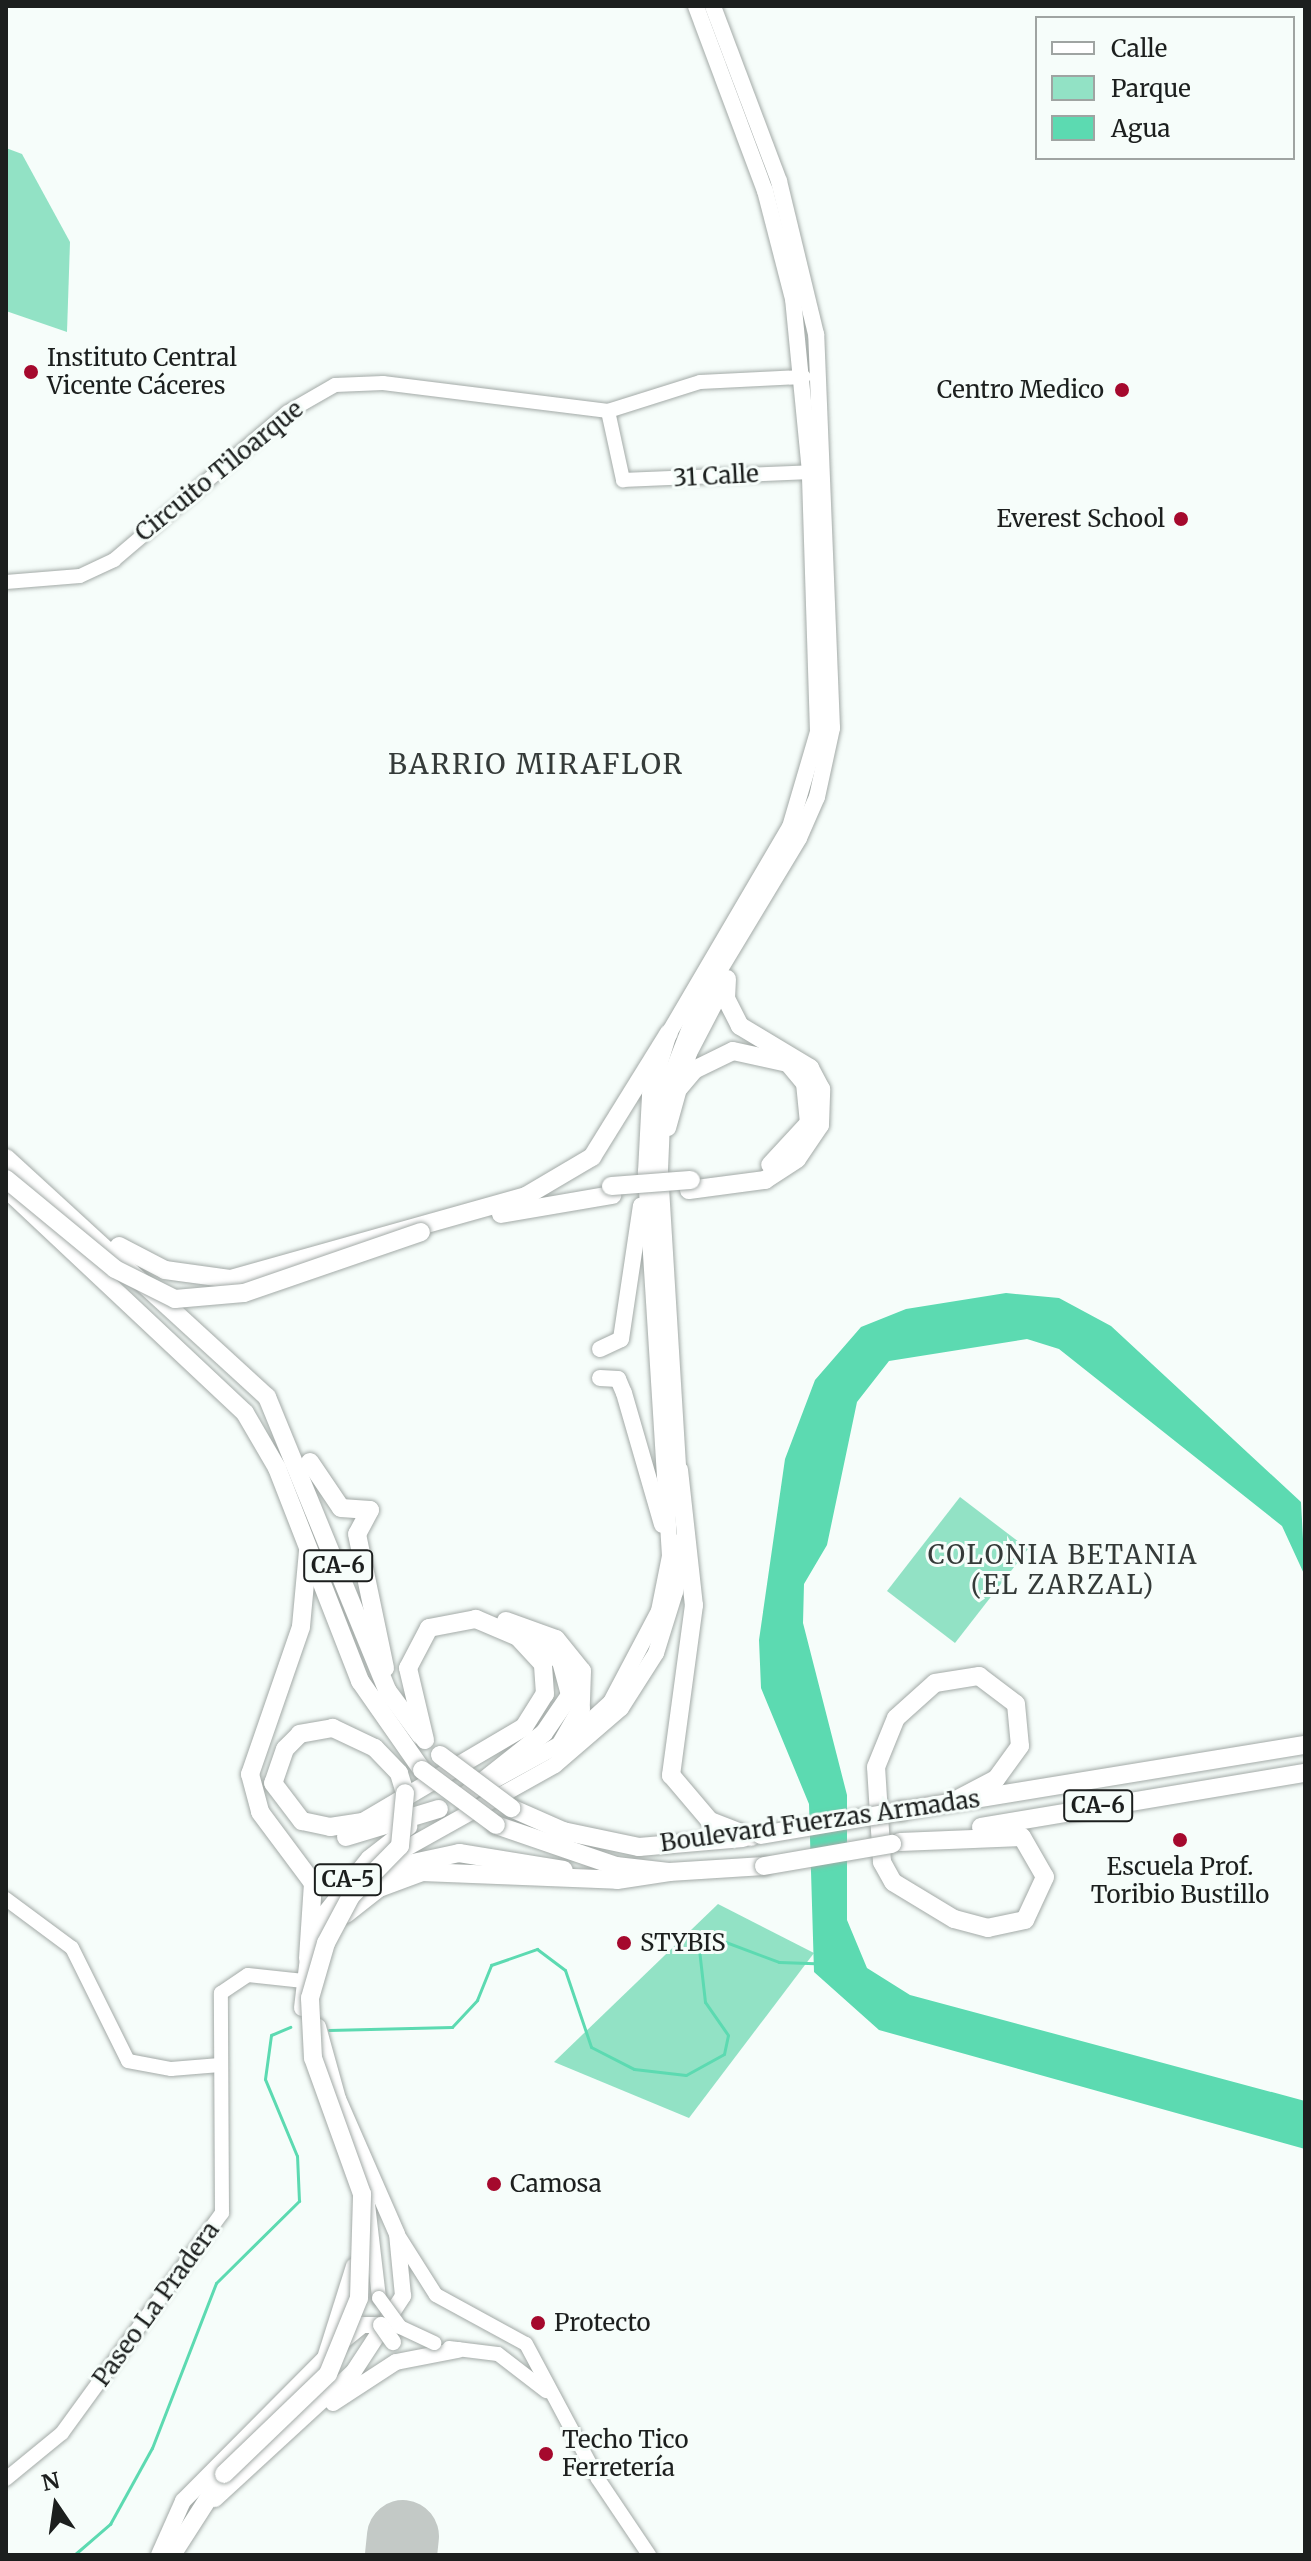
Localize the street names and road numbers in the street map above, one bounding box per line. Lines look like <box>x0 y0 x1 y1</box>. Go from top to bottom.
street label: Circuito Tiloarque <box>129 395 309 547</box>
street label: 31 Calle <box>673 459 759 493</box>
road number: CA-6 <box>302 1548 374 1584</box>
street label: Boulevard Fuerzas Armadas <box>658 1784 982 1858</box>
road number: CA-6 <box>1062 1788 1134 1824</box>
road number: CA-5 <box>312 1862 384 1898</box>
street label: Paseo La Pradera <box>87 2216 225 2392</box>

